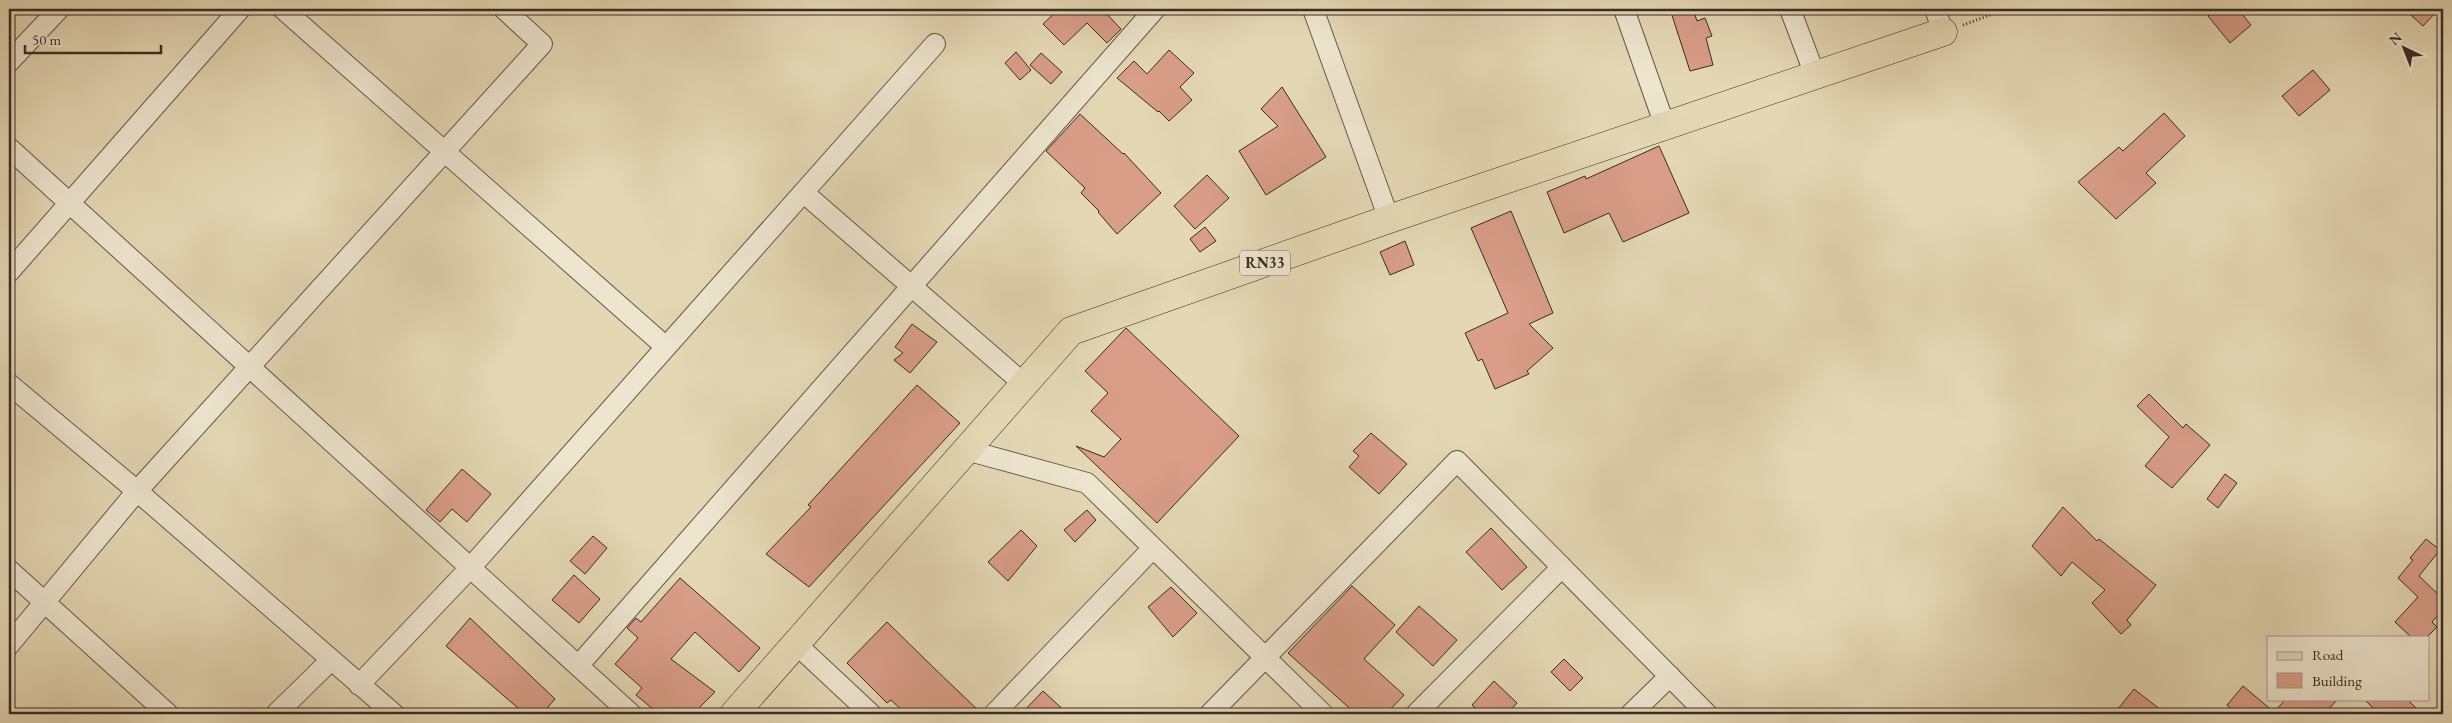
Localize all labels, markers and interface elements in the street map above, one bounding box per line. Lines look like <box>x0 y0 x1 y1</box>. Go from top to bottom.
scale bar <box>25 22 161 54</box>
north arrow <box>2380 22 2430 72</box>
text: N <box>2385 28 2406 49</box>
text: 50 m <box>32 30 61 49</box>
road number: RN33 <box>1240 250 1290 276</box>
legend <box>2267 636 2430 700</box>
text: Road <box>2312 645 2344 664</box>
text: Building <box>2312 671 2362 690</box>

